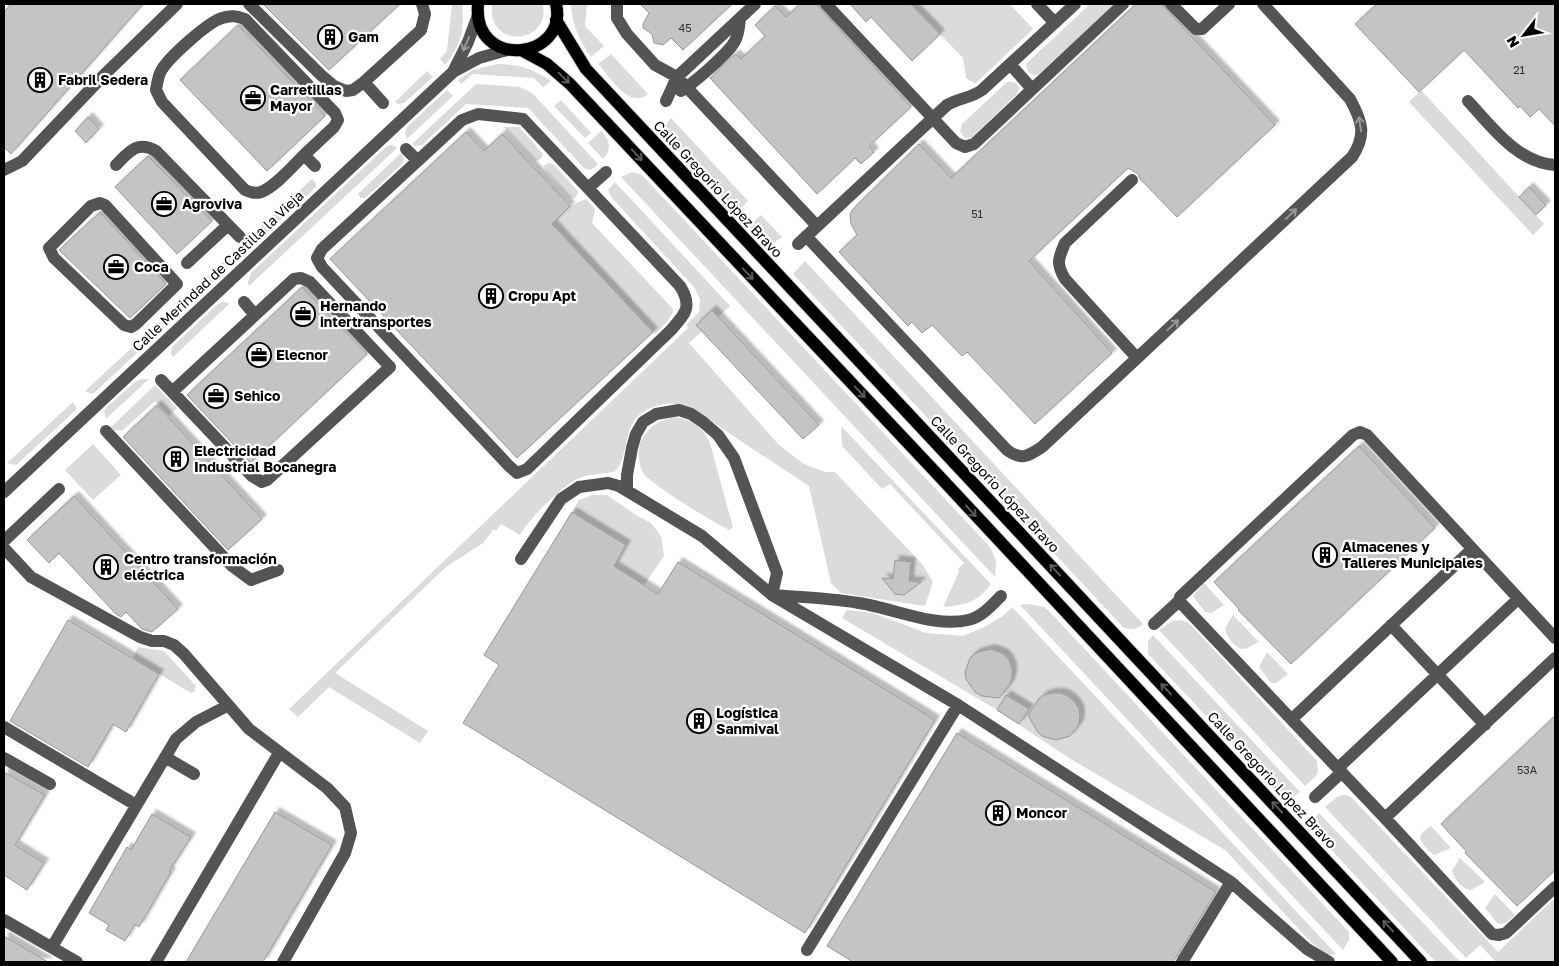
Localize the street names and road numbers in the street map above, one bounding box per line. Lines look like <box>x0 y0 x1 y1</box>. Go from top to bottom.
street label: Calle Gregorio López Bravo <box>650 117 786 261</box>
street label: Calle Merindad de Castilla la Vieja <box>128 187 307 355</box>
street label: Calle Gregorio López Bravo <box>927 412 1063 556</box>
street label: Calle Gregorio López Bravo <box>1204 708 1340 852</box>

